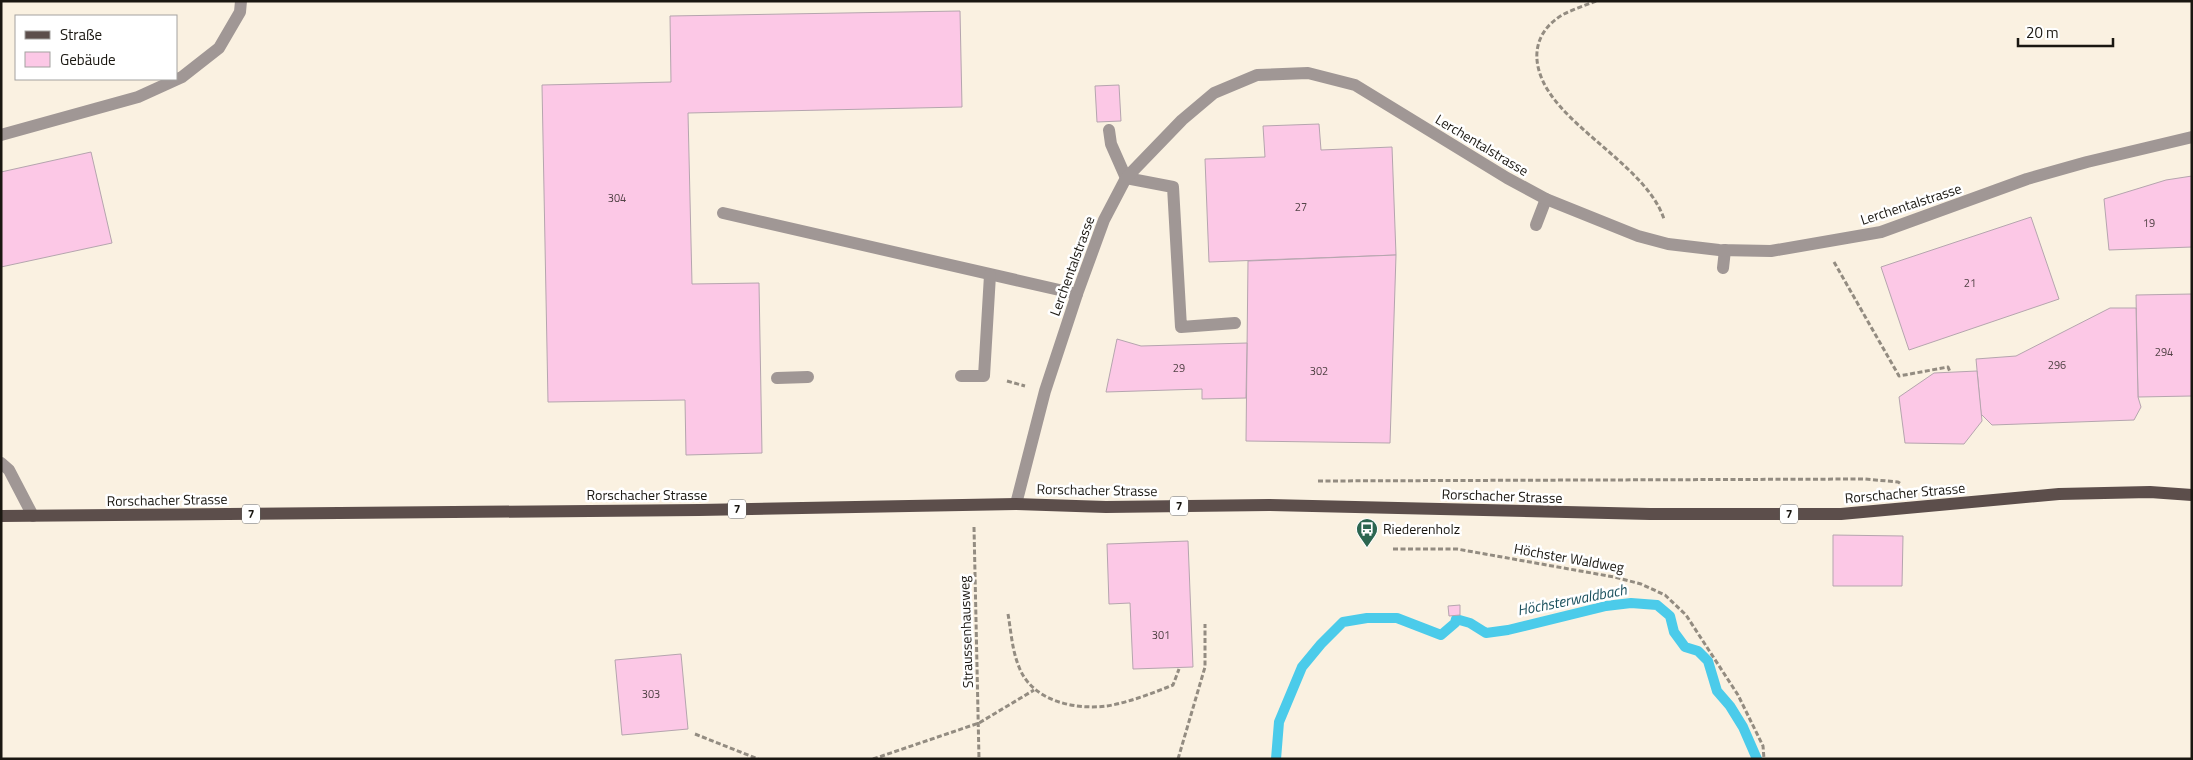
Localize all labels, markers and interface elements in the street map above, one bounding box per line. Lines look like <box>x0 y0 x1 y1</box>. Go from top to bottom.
legend <box>15 15 178 80</box>
scale bar <box>2018 15 2113 47</box>
text: 20 m <box>2026 21 2059 44</box>
text: Straße <box>60 23 102 46</box>
text: Gebäude <box>60 48 116 71</box>
street label: Lerchentalstrasse <box>1432 108 1533 181</box>
street label: Lerchentalstrasse <box>1858 177 1964 230</box>
house number: 304 <box>608 190 626 206</box>
house number: 27 <box>1295 199 1307 215</box>
street label: Lerchentalstrasse <box>1044 213 1099 319</box>
house number: 19 <box>2143 215 2155 231</box>
house number: 21 <box>1964 275 1976 291</box>
house number: 294 <box>2155 344 2173 360</box>
house number: 296 <box>2048 357 2066 373</box>
house number: 29 <box>1173 360 1185 376</box>
house number: 302 <box>1310 363 1328 379</box>
street label: Rorschacher Strasse <box>1844 477 1966 508</box>
street label: Rorschacher Strasse <box>1036 478 1158 501</box>
street label: Rorschacher Strasse <box>1441 483 1563 508</box>
street label: Rorschacher Strasse <box>587 484 707 505</box>
street label: Rorschacher Strasse <box>106 488 228 511</box>
road number: 7 <box>1170 496 1188 516</box>
road number: 7 <box>728 499 746 518</box>
road number: 7 <box>242 504 260 524</box>
road number: 7 <box>1780 504 1798 524</box>
bus stop icon: Riederenholz <box>1355 517 1379 548</box>
place label: Riederenholz <box>1383 518 1460 539</box>
street label: Höchster Waldweg <box>1512 537 1626 578</box>
street label: Straussenhausweg <box>953 575 978 689</box>
water label: Höchsterwaldbach <box>1515 578 1629 621</box>
house number: 301 <box>1152 627 1170 643</box>
house number: 303 <box>642 686 660 702</box>

